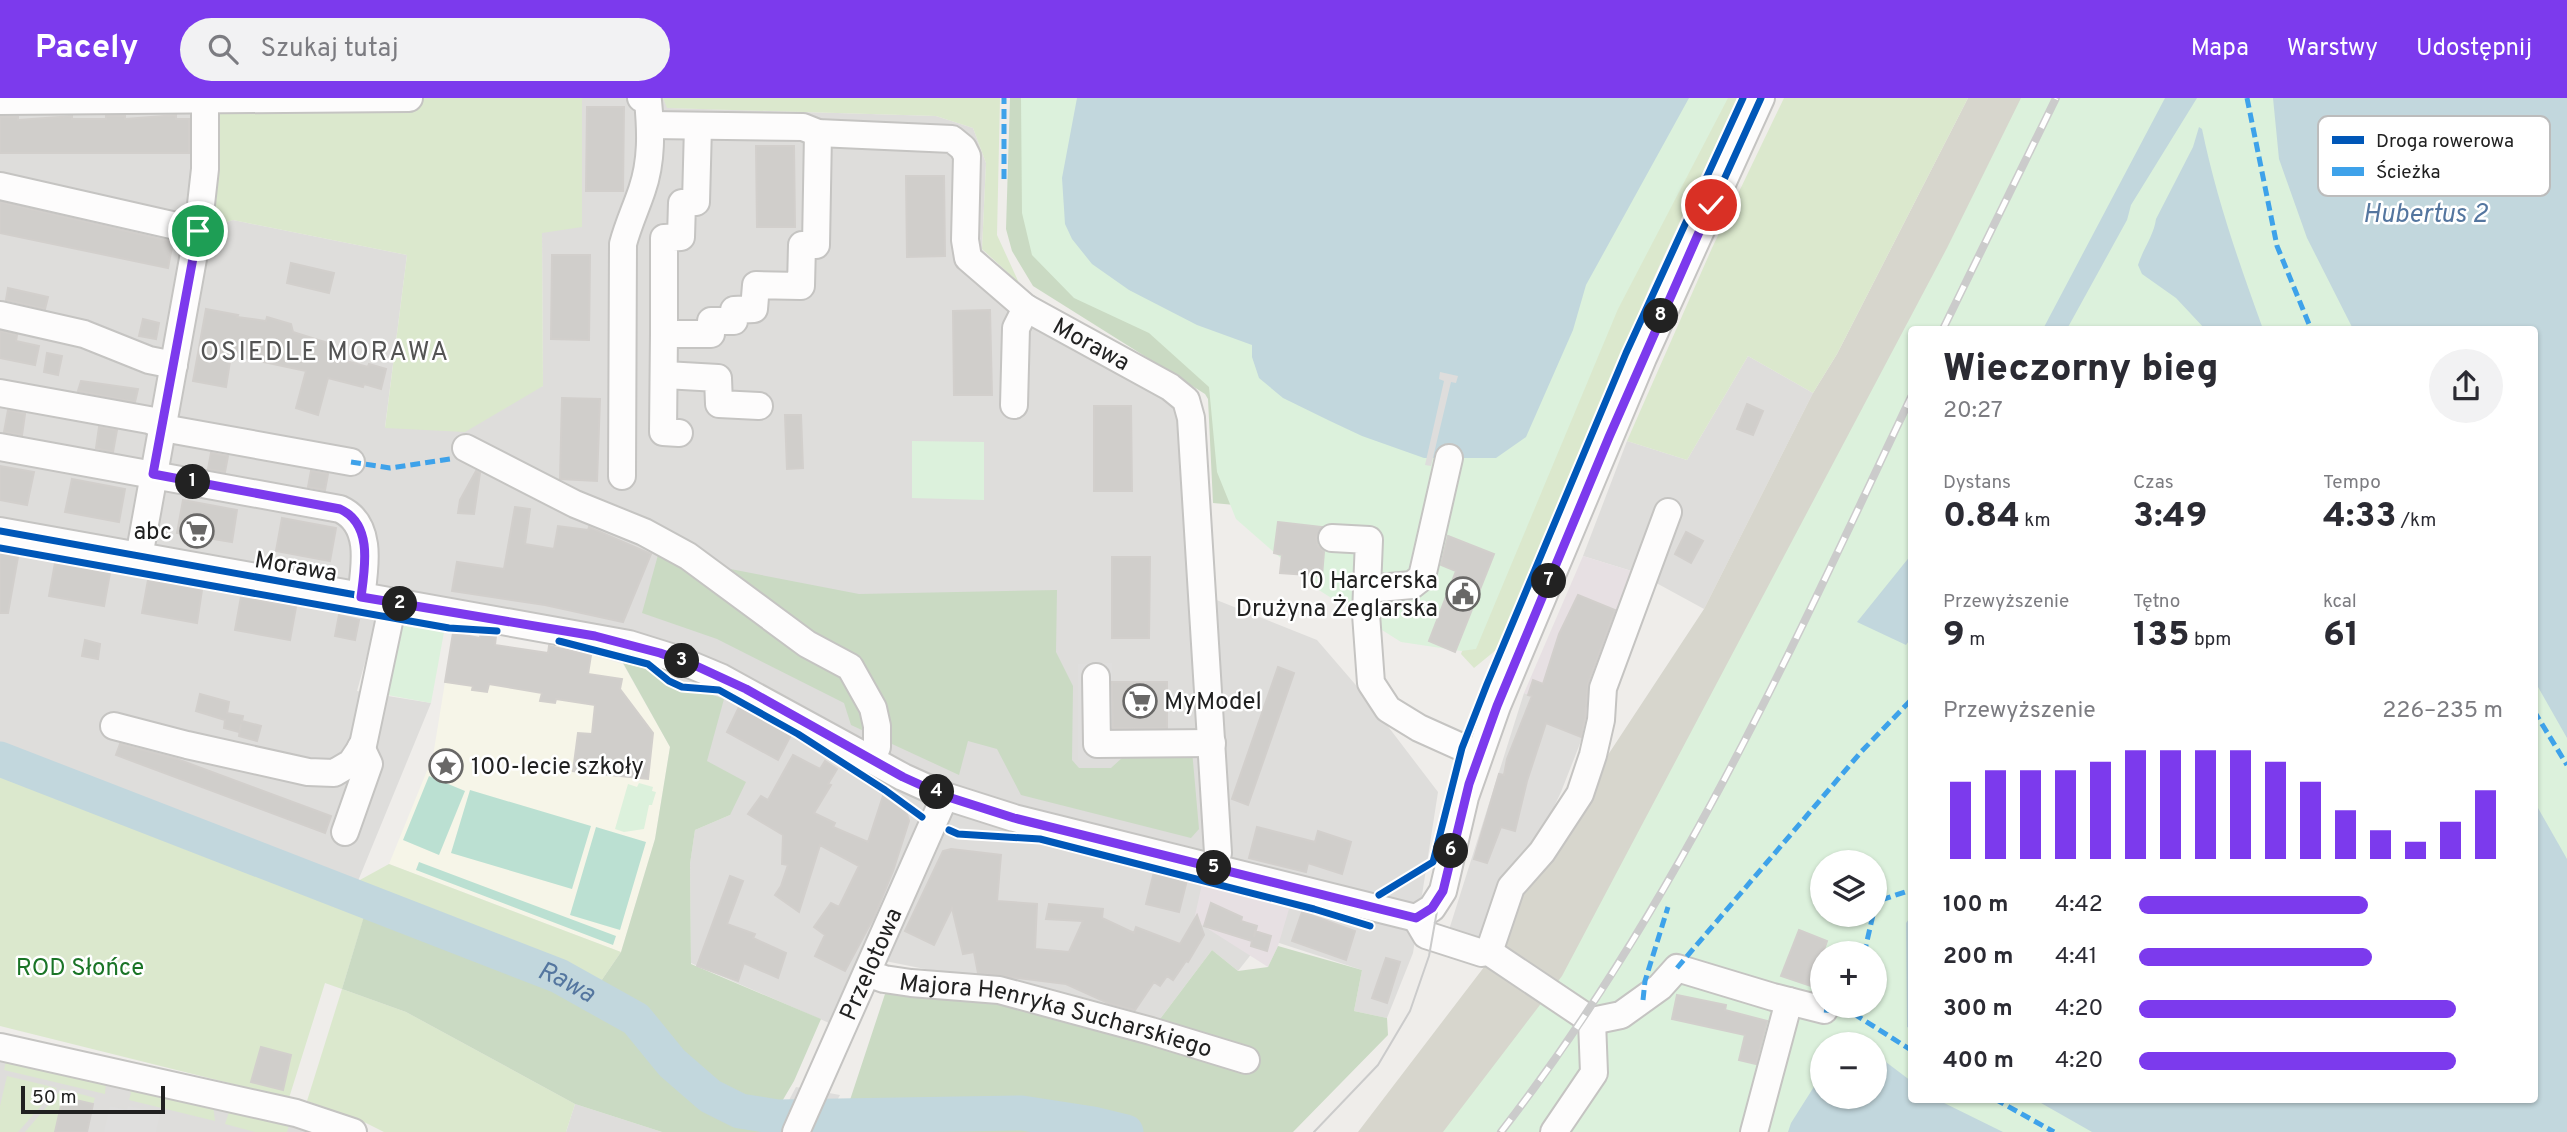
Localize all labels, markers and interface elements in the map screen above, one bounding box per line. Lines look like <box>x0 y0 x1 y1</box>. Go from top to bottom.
search box <box>180 18 670 81</box>
text: Pacely <box>35 28 138 70</box>
icon: search <box>204 30 242 68</box>
text: Szukaj tutaj <box>260 33 399 66</box>
text: Mapa <box>2191 34 2249 64</box>
text: Warstwy <box>2287 34 2378 64</box>
text: Udostępnij <box>2416 34 2532 64</box>
legend <box>2318 116 2550 196</box>
text: Droga rowerowa <box>2376 130 2514 154</box>
text: Ścieżka <box>2376 160 2441 185</box>
pin <box>1681 175 1741 235</box>
icon: check <box>1692 186 1730 224</box>
water label: Hubertus 2 <box>2363 199 2488 232</box>
pin <box>168 201 228 261</box>
icon: arrive <box>179 212 217 250</box>
pin: 8 <box>1644 298 1678 333</box>
text: 8 <box>1655 303 1666 327</box>
street label: Morawa <box>1047 312 1134 379</box>
district label: OSIEDLE MORAWA <box>200 337 450 370</box>
text: Wieczorny bieg <box>1943 346 2219 395</box>
button: share <box>2429 349 2503 423</box>
text: 20:27 <box>1943 397 2003 426</box>
pin: 1 <box>176 464 210 500</box>
text: 1 <box>189 469 196 493</box>
text: Dystans <box>1943 471 2011 495</box>
text: Czas <box>2133 471 2174 495</box>
text: Tempo <box>2323 471 2381 495</box>
text: 0.84 <box>1943 495 2020 539</box>
text: 3:49 <box>2133 495 2207 539</box>
text: 4:33 <box>2323 495 2396 539</box>
text: km <box>2020 509 2051 533</box>
text: /km <box>2396 509 2436 533</box>
supermarket icon: abc <box>178 512 216 550</box>
place label: abc <box>134 518 172 548</box>
street label: Morawa <box>252 546 339 590</box>
pin: 7 <box>1532 564 1566 598</box>
place label: 10 Harcerska Drużyna Żeglarska <box>1236 567 1438 625</box>
text: 7 <box>1543 568 1554 592</box>
public building icon: 10 Harcerska Drużyna Żeglarska <box>1444 575 1482 613</box>
pin: 2 <box>382 587 418 622</box>
text: Przewyższenie <box>1943 590 2069 614</box>
text: Tętno <box>2133 590 2180 614</box>
text: kcal <box>2323 590 2357 614</box>
text: 2 <box>394 591 405 615</box>
text: 9 <box>1943 614 1965 658</box>
text: 135 <box>2133 614 2190 658</box>
text: 61 <box>2323 614 2359 658</box>
text: m <box>1965 628 1985 652</box>
text: bpm <box>2190 628 2231 652</box>
pin: 3 <box>664 644 700 678</box>
text: 3 <box>676 648 687 672</box>
supermarket icon: MyModel <box>1121 682 1159 720</box>
place label: MyModel <box>1164 688 1262 718</box>
text: Przewyższenie <box>1943 697 2096 726</box>
text: 226–235 m <box>2382 697 2503 726</box>
place icon: 100-lecie szkoły <box>427 747 465 785</box>
place label: 100-lecie szkoły <box>471 753 644 783</box>
pin: 4 <box>920 774 954 810</box>
text: 4 <box>930 779 943 803</box>
pin: 6 <box>1434 834 1468 868</box>
text: 6 <box>1445 838 1456 862</box>
pin: 5 <box>1196 850 1232 886</box>
map controls <box>1810 850 1887 1109</box>
button: layers <box>1810 850 1887 927</box>
text: 5 <box>1208 855 1219 879</box>
text: 100 m <box>1943 891 2008 920</box>
text: 4:42 <box>2055 891 2103 920</box>
street label: Przelotowa <box>834 904 910 1026</box>
button: + <box>1810 941 1887 1018</box>
text: 200 m <box>1943 943 2013 972</box>
text: 4:41 <box>2055 943 2097 972</box>
park label: ROD Słońce <box>16 954 144 984</box>
water label: Rawa <box>533 955 601 1012</box>
street label: Majora Henryka Sucharskiego <box>897 968 1215 1066</box>
text: 300 m <box>1943 995 2013 1024</box>
text: 4:20 <box>2055 995 2103 1024</box>
button: − <box>1810 1032 1887 1109</box>
text: 400 m <box>1943 1047 2014 1076</box>
text: 4:20 <box>2055 1047 2103 1076</box>
scale bar <box>21 1083 164 1115</box>
text: 50 m <box>32 1086 77 1110</box>

